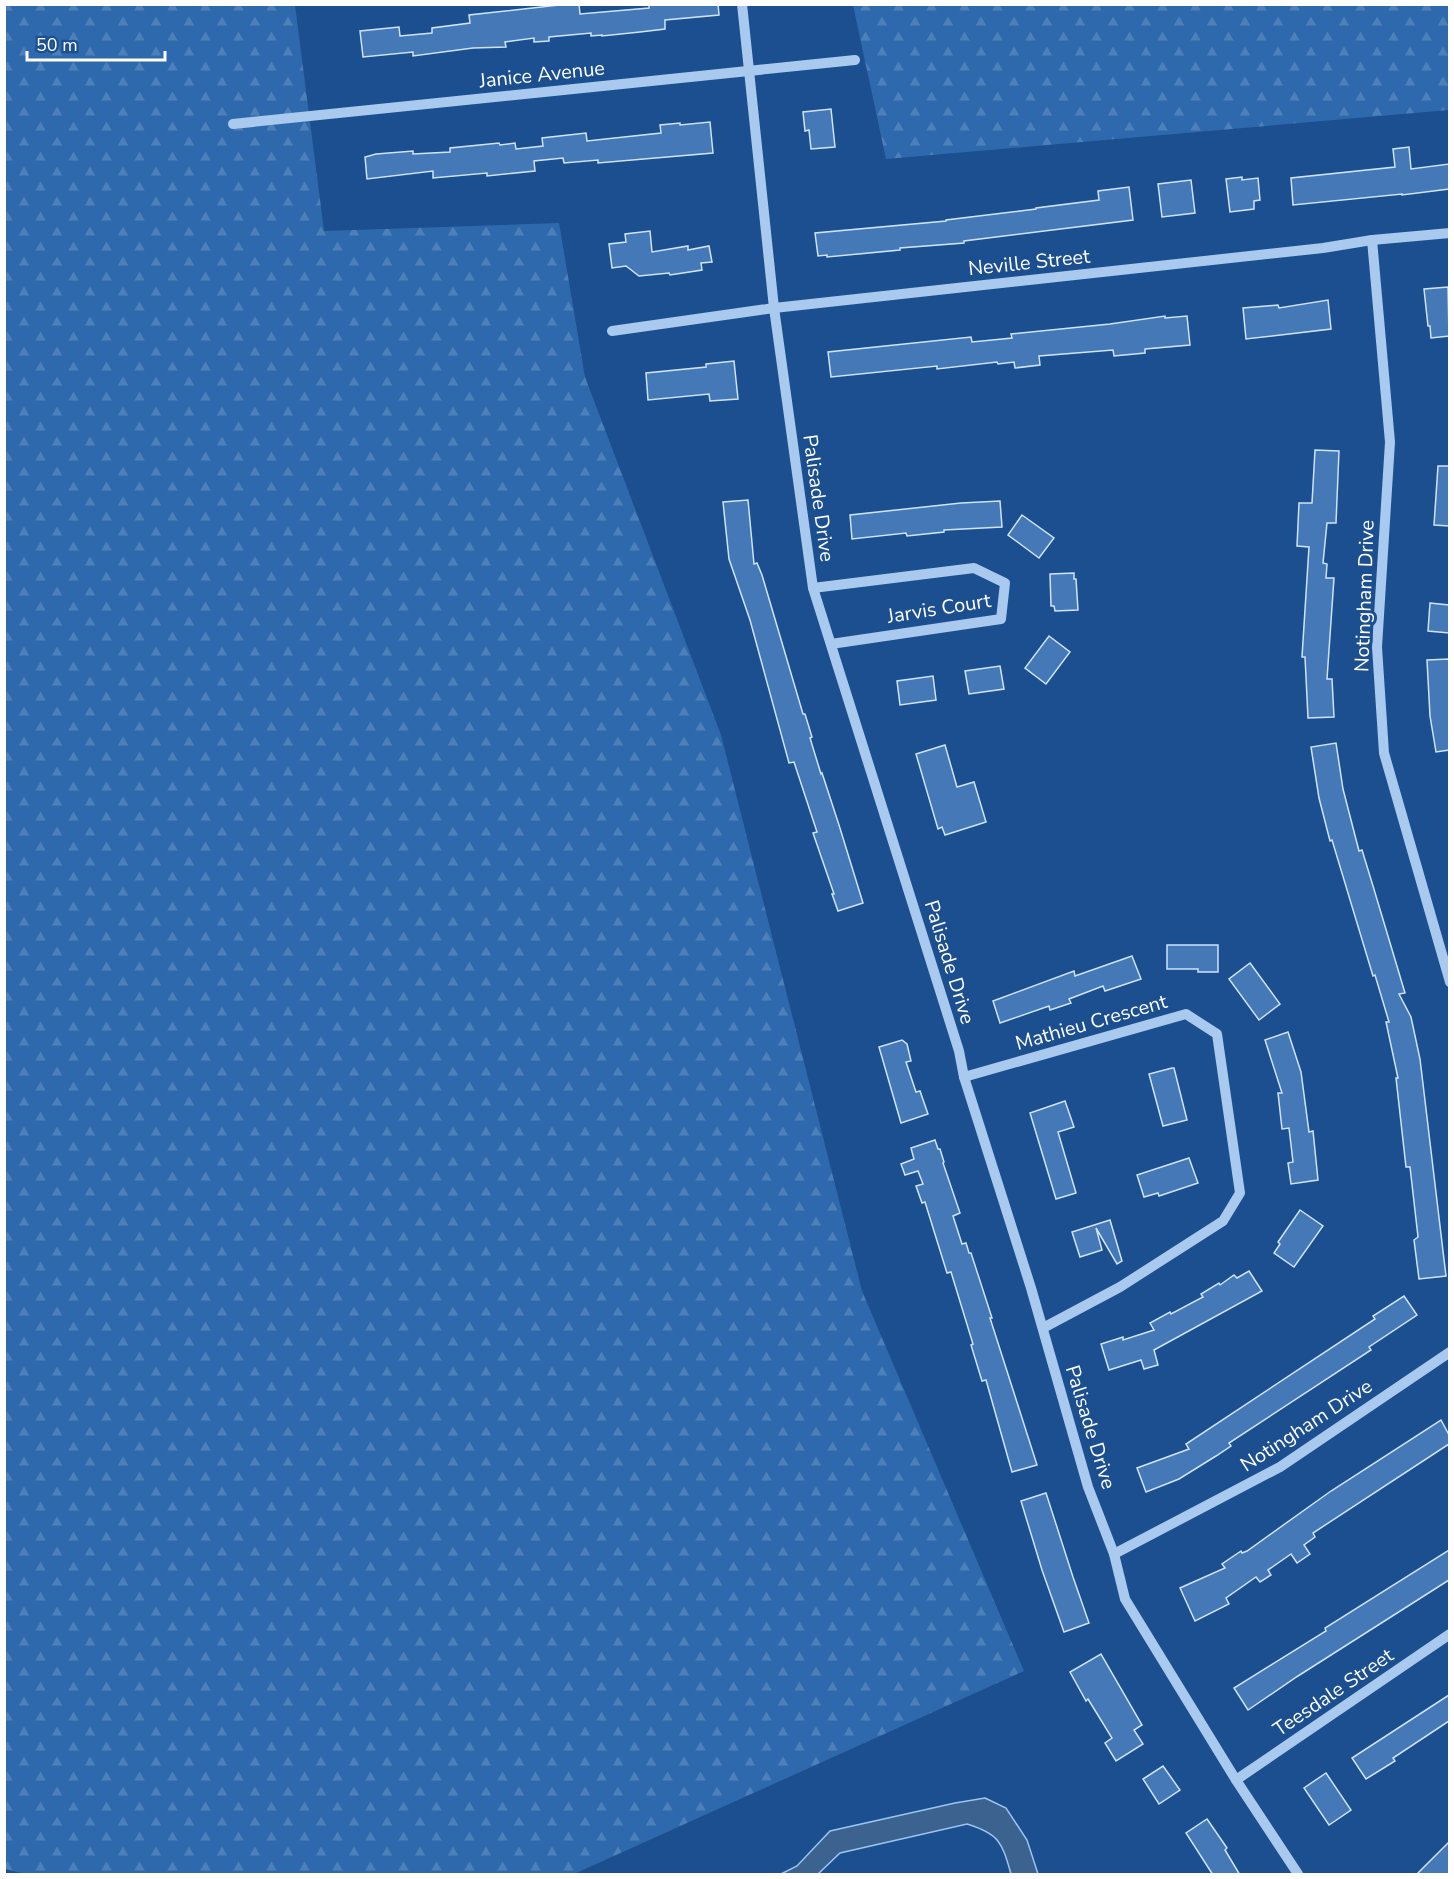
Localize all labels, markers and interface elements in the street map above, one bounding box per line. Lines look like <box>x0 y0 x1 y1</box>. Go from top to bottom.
scale bar <box>27 24 165 62</box>
text: 50 m <box>36 33 78 57</box>
street label: Janice Avenue <box>477 54 606 95</box>
street label: Neville Street <box>967 243 1092 282</box>
street label: Palisade Drive <box>796 433 841 564</box>
street label: Notingham Drive <box>1348 519 1381 673</box>
street label: Jarvis Court <box>884 587 994 630</box>
street label: Palisade Drive <box>918 897 981 1028</box>
street label: Mathieu Crescent <box>1012 988 1171 1057</box>
street label: Palisade Drive <box>1059 1362 1122 1493</box>
street label: Notingham Drive <box>1235 1373 1377 1478</box>
street label: Teesdale Street <box>1268 1642 1400 1743</box>

